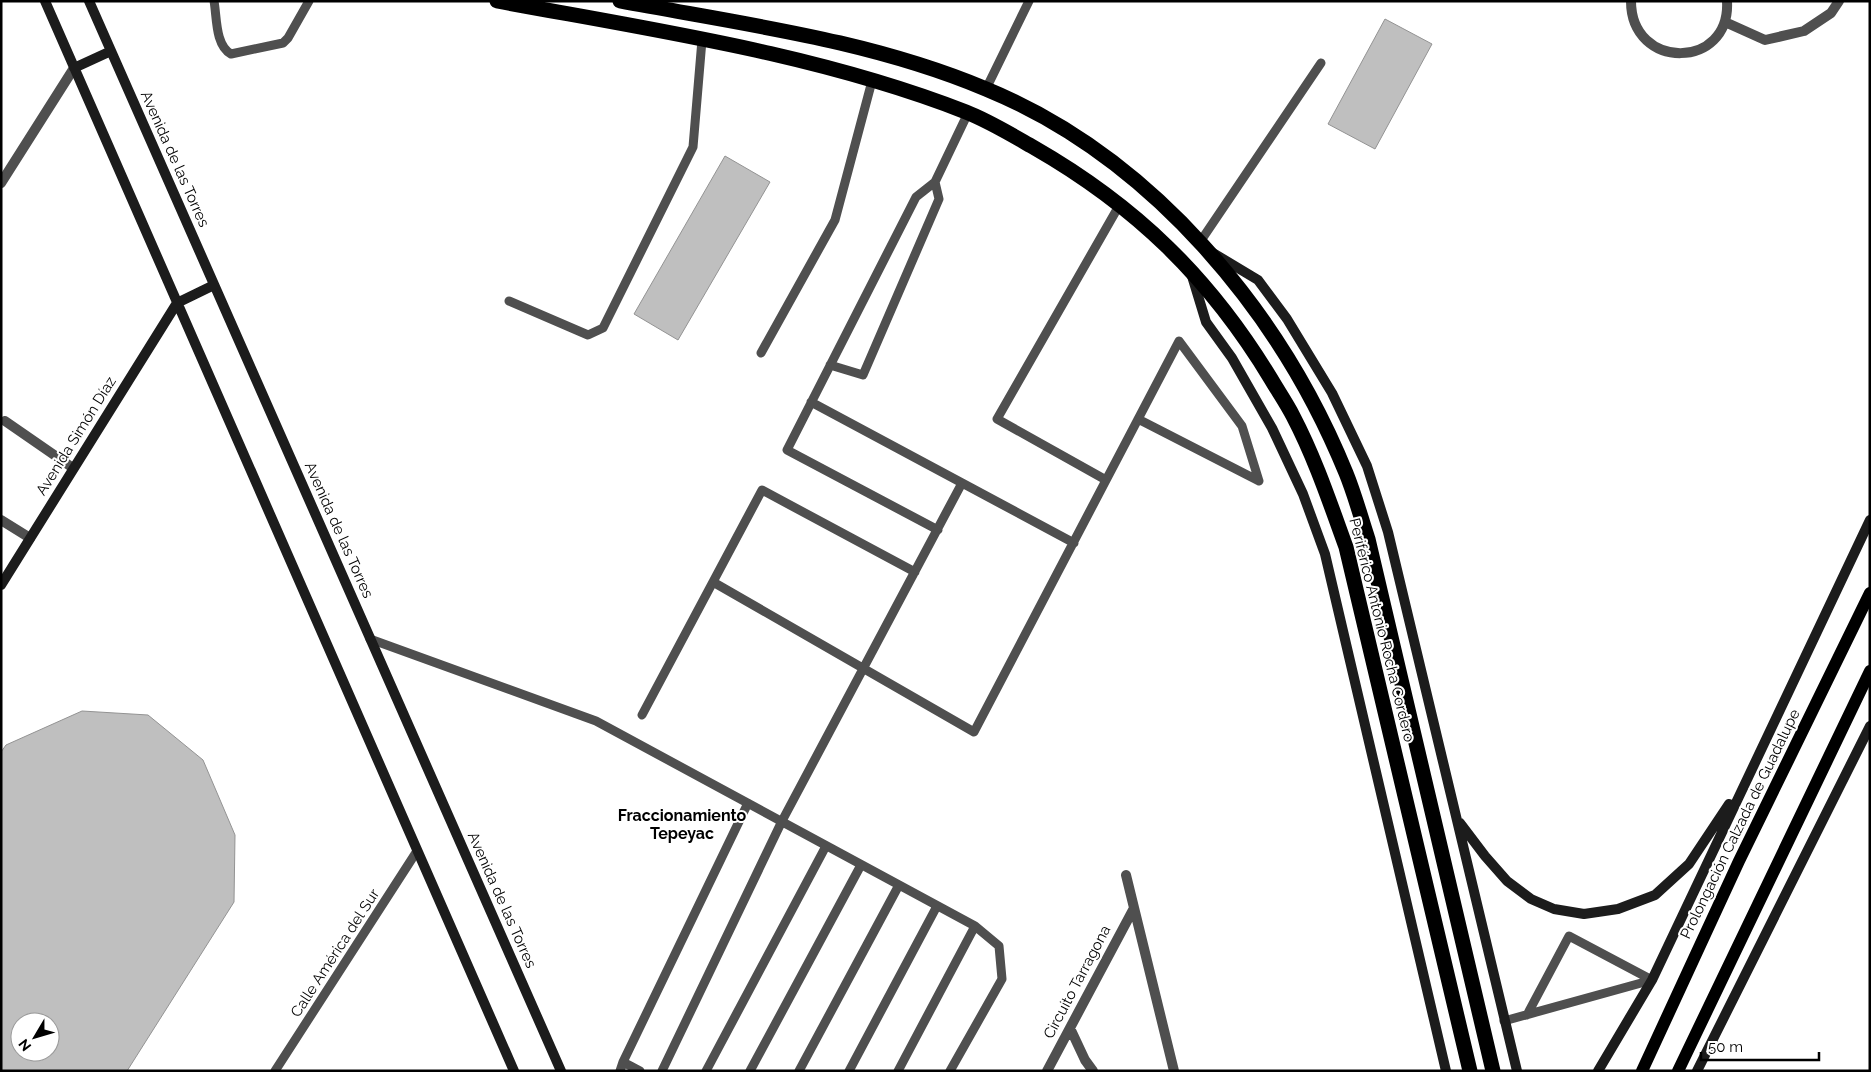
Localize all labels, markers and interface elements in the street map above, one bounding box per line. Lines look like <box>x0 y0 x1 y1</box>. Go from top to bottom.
street label: Avenida de las Torres <box>137 88 213 230</box>
street label: Avenida Simón Díaz <box>32 373 120 499</box>
street label: Avenida de las Torres <box>301 459 377 601</box>
street label: Periférico Antonio Rocha Cordero <box>1345 516 1419 744</box>
street label: Prolongación Calzada de Guadalupe <box>1676 706 1804 942</box>
district label: Fraccionamiento Tepeyac <box>618 806 747 843</box>
street label: Avenida de las Torres <box>464 829 540 971</box>
street label: Calle América del Sur <box>287 885 384 1020</box>
street label: Circuito Tarragona <box>1040 922 1114 1042</box>
north arrow <box>10 1012 60 1062</box>
scale bar <box>1701 1030 1818 1062</box>
text: N <box>15 1036 34 1054</box>
text: 50 m <box>1708 1038 1743 1056</box>

